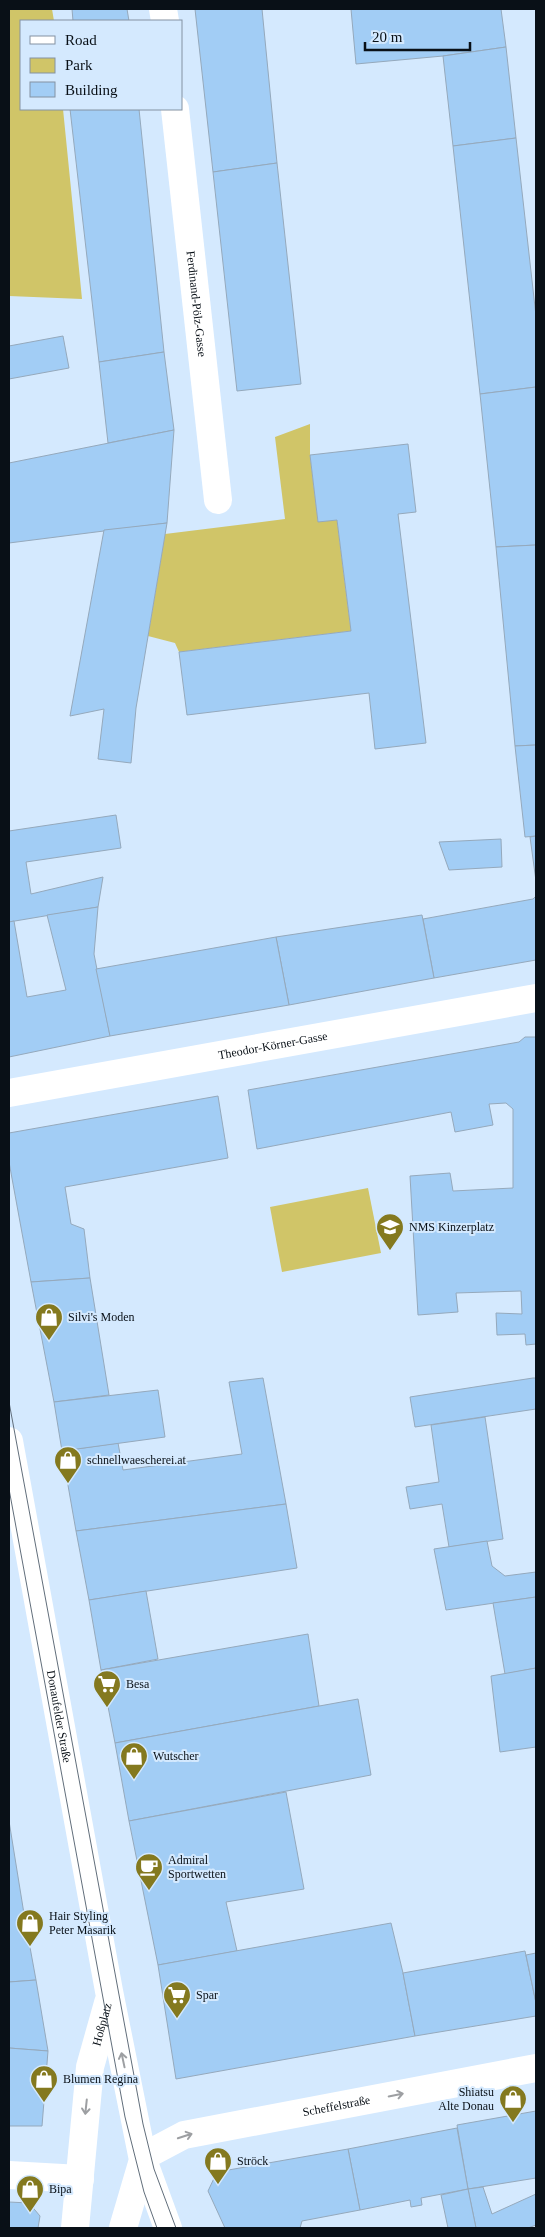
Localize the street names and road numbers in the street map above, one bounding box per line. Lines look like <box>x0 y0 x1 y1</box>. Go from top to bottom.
street label: Ferdinand-Pölz-Gasse <box>184 250 209 358</box>
street label: Theodor-Körner-Gasse <box>217 1029 329 1062</box>
street label: Donaufelder Straße <box>44 1669 74 1764</box>
street label: Hoßplatz <box>89 2001 115 2047</box>
street label: Scheffelstraße <box>302 2093 371 2119</box>

